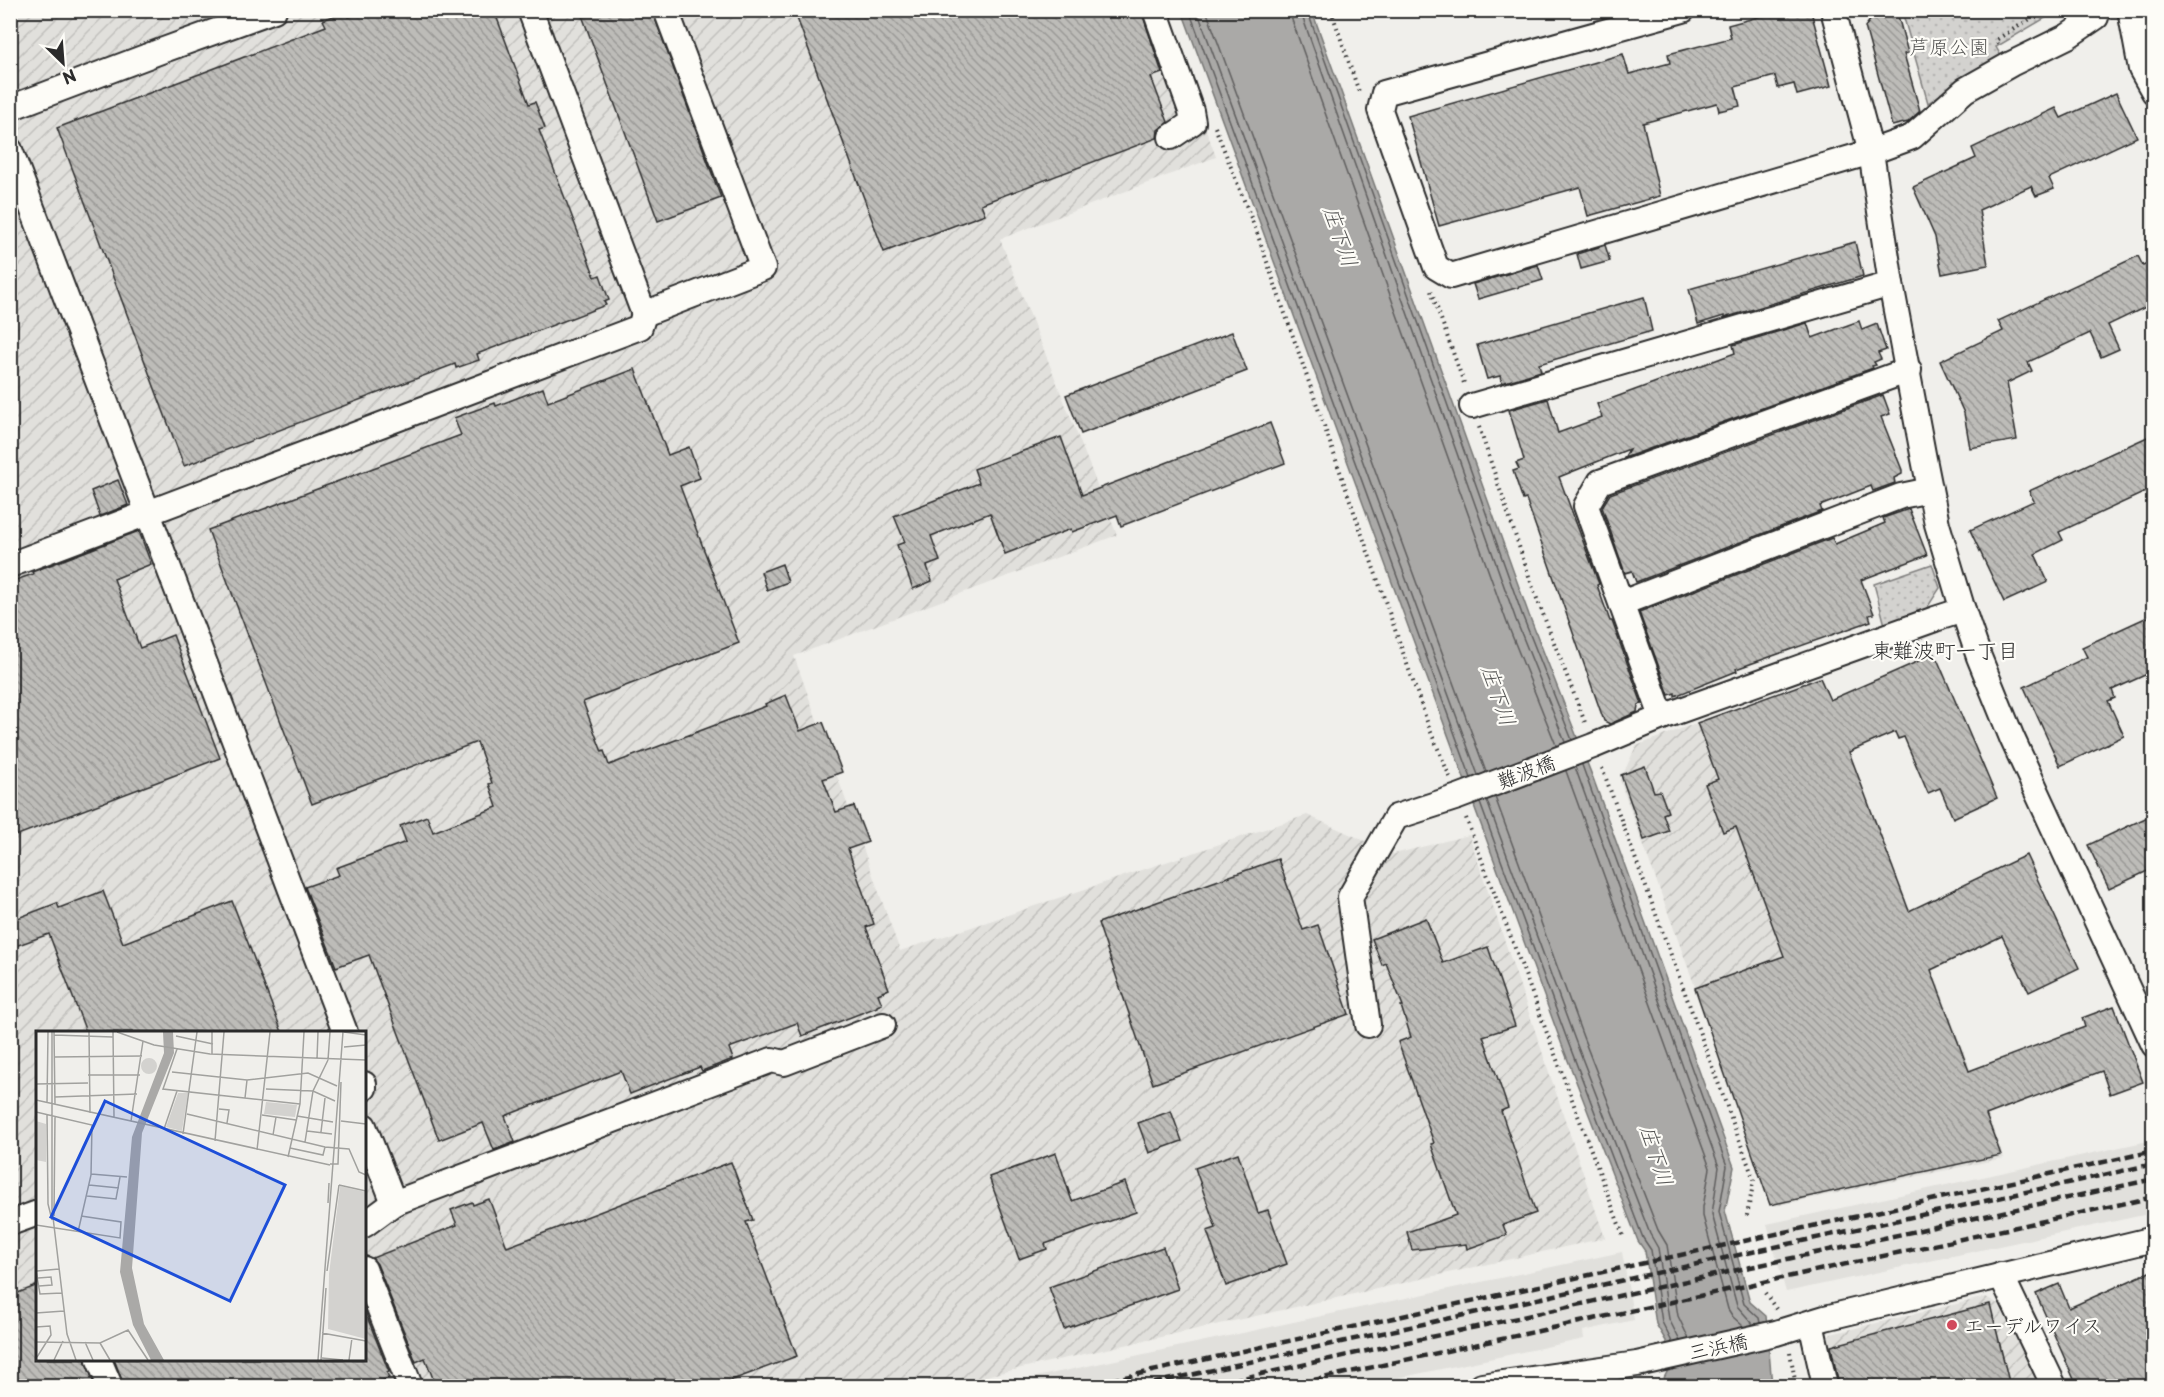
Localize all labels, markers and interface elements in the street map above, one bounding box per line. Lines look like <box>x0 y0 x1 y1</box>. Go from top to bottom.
park label: 芦原公園 <box>1909 31 1989 61</box>
north arrow <box>33 33 93 93</box>
text: N <box>59 64 81 91</box>
water label: 庄下川 <box>1317 201 1367 271</box>
district label: 東難波町一丁目 <box>1872 633 2019 665</box>
water label: 庄下川 <box>1475 660 1525 730</box>
street label: 難波橋 <box>1493 746 1559 796</box>
inset map <box>36 1031 366 1361</box>
water label: 庄下川 <box>1633 1120 1683 1190</box>
place label: エーデルワイス <box>1964 1310 2102 1340</box>
marker: エーデルワイス <box>1945 1318 1959 1332</box>
street label: 三浜橋 <box>1686 1325 1750 1367</box>

